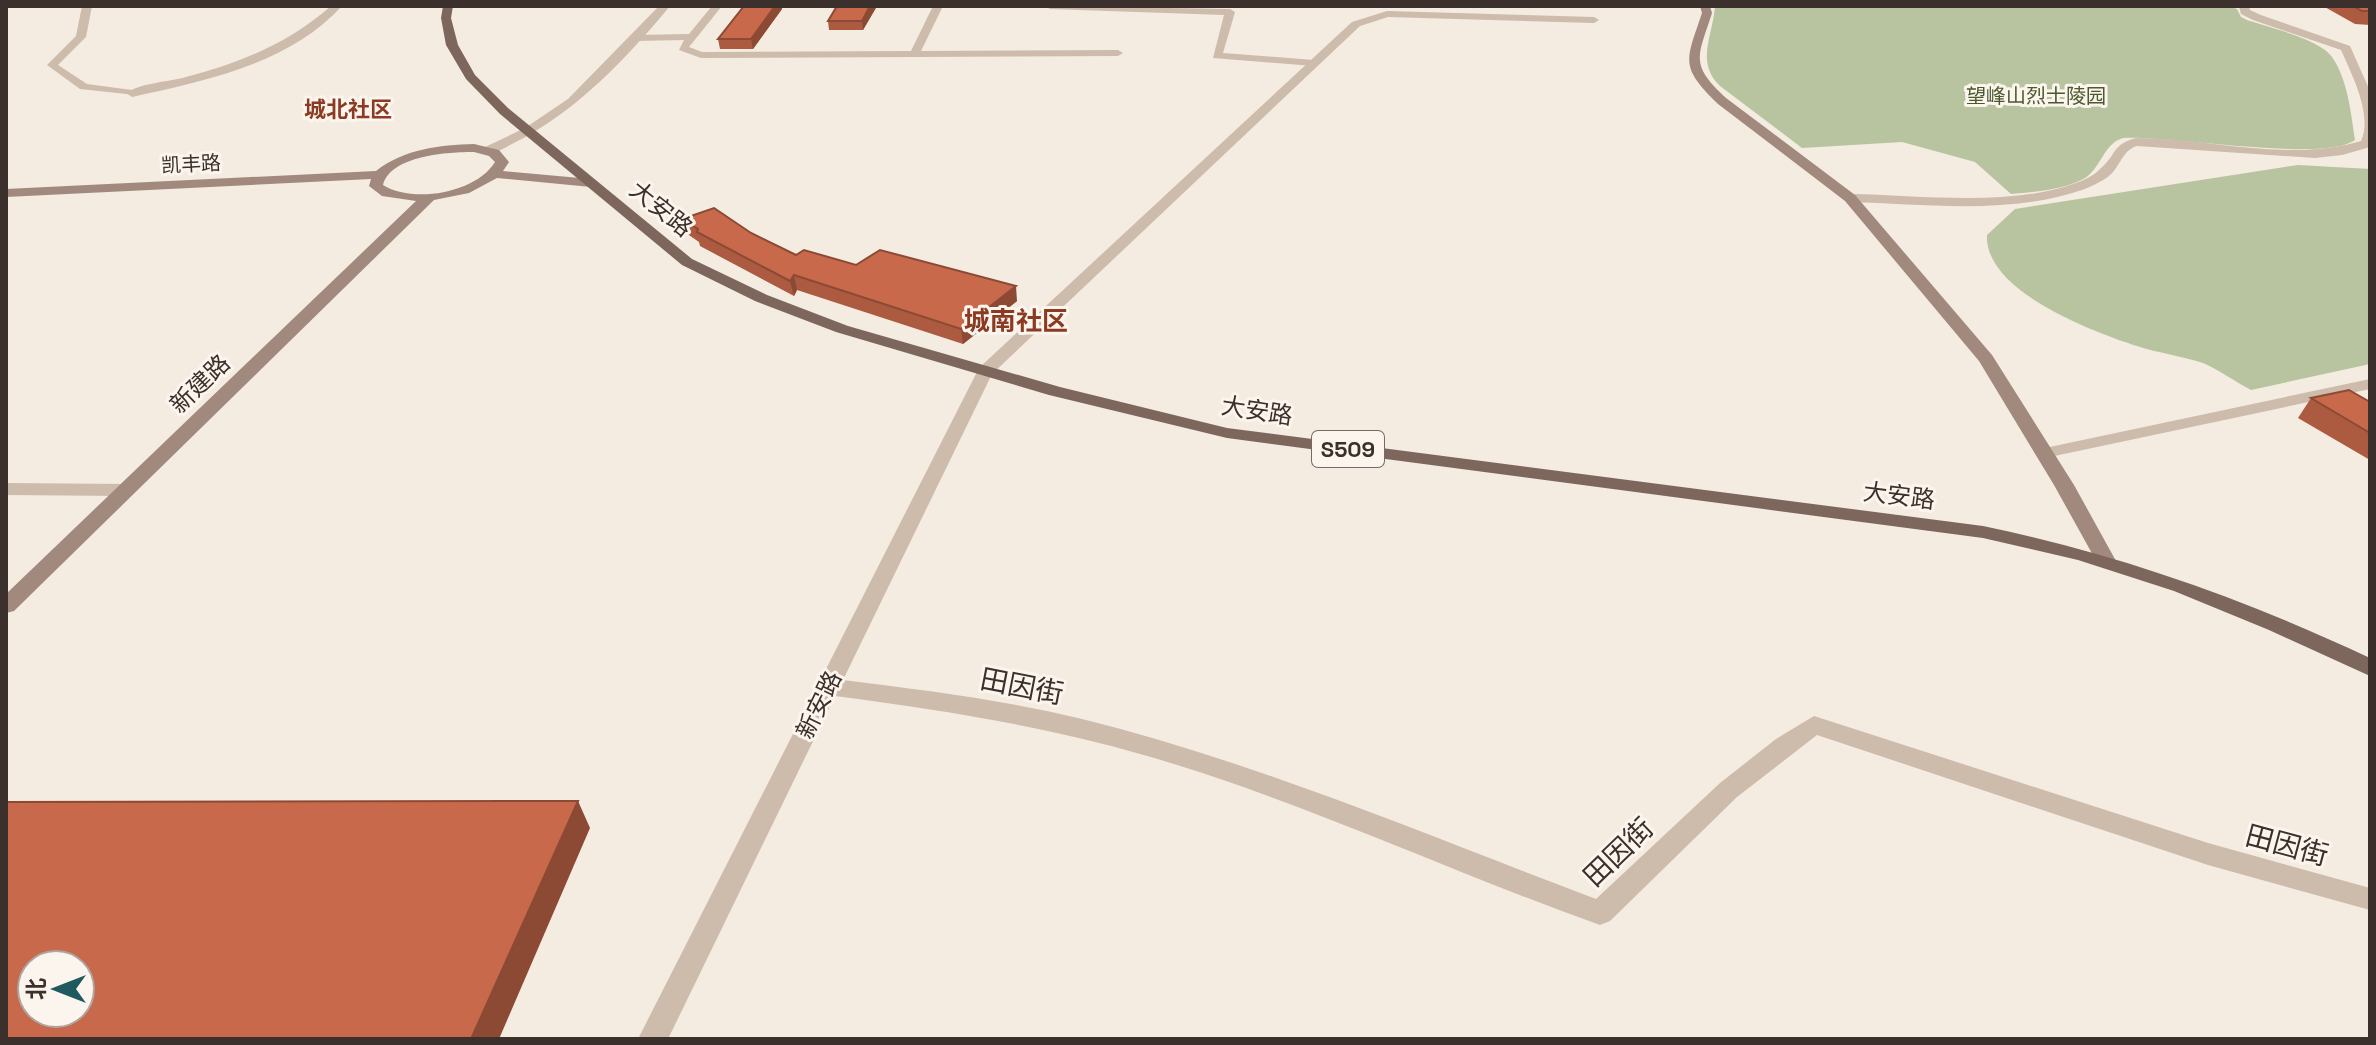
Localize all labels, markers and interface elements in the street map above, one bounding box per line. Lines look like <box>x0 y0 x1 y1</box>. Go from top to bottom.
park label: 望峰山烈士陵园 <box>1966 83 2106 109</box>
district label: 城北社区 <box>304 95 392 123</box>
street label: 凯丰路 <box>160 149 222 179</box>
street label: 大安路 <box>624 174 699 243</box>
district label: 城南社区 <box>964 304 1068 338</box>
street label: 新建路 <box>163 347 236 420</box>
street label: 大安路 <box>1219 390 1295 431</box>
road number: S509 <box>1312 431 1384 467</box>
street label: 大安路 <box>1861 476 1937 515</box>
street label: 田因街 <box>977 660 1067 712</box>
street label: 新安路 <box>789 666 848 744</box>
street label: 田因街 <box>1575 810 1661 894</box>
street label: 田因街 <box>2242 817 2332 873</box>
north arrow <box>16 949 96 1029</box>
text: 北 <box>22 978 50 1000</box>

